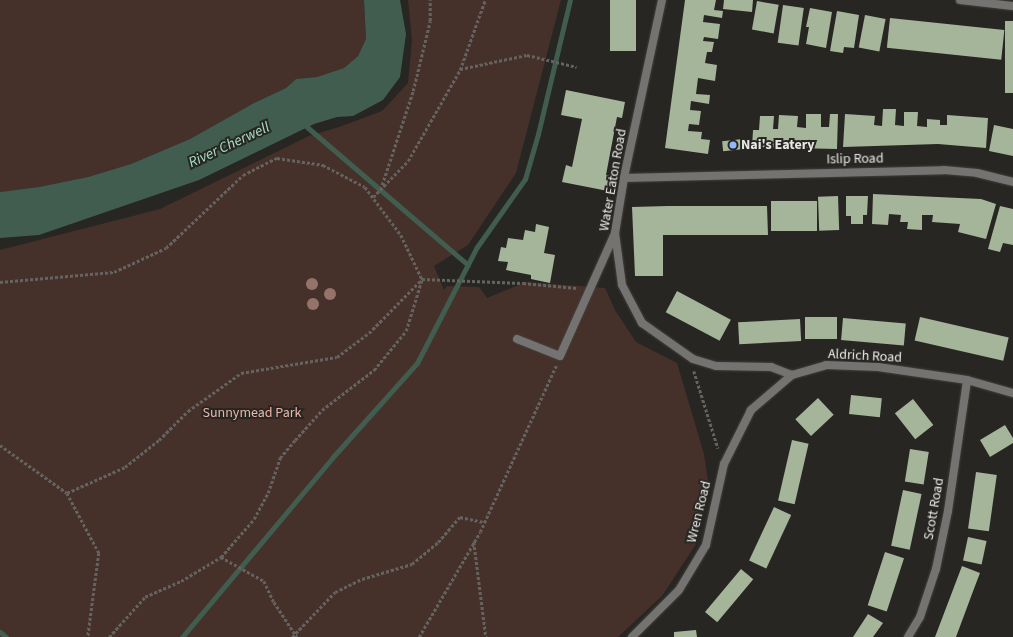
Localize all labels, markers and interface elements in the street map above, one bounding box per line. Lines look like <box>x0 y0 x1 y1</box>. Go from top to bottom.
water label: River Cherwell <box>186 118 272 172</box>
street label: Water Eaton Road <box>596 127 630 233</box>
place label: Nai's Eatery <box>741 137 815 153</box>
marker: Nai's Eatery <box>728 140 738 150</box>
street label: Islip Road <box>826 150 884 168</box>
street label: Aldrich Road <box>828 346 902 366</box>
park label: Sunnymead Park <box>202 405 302 421</box>
street label: Scott Road <box>920 477 948 541</box>
street label: Wren Road <box>683 479 715 545</box>

